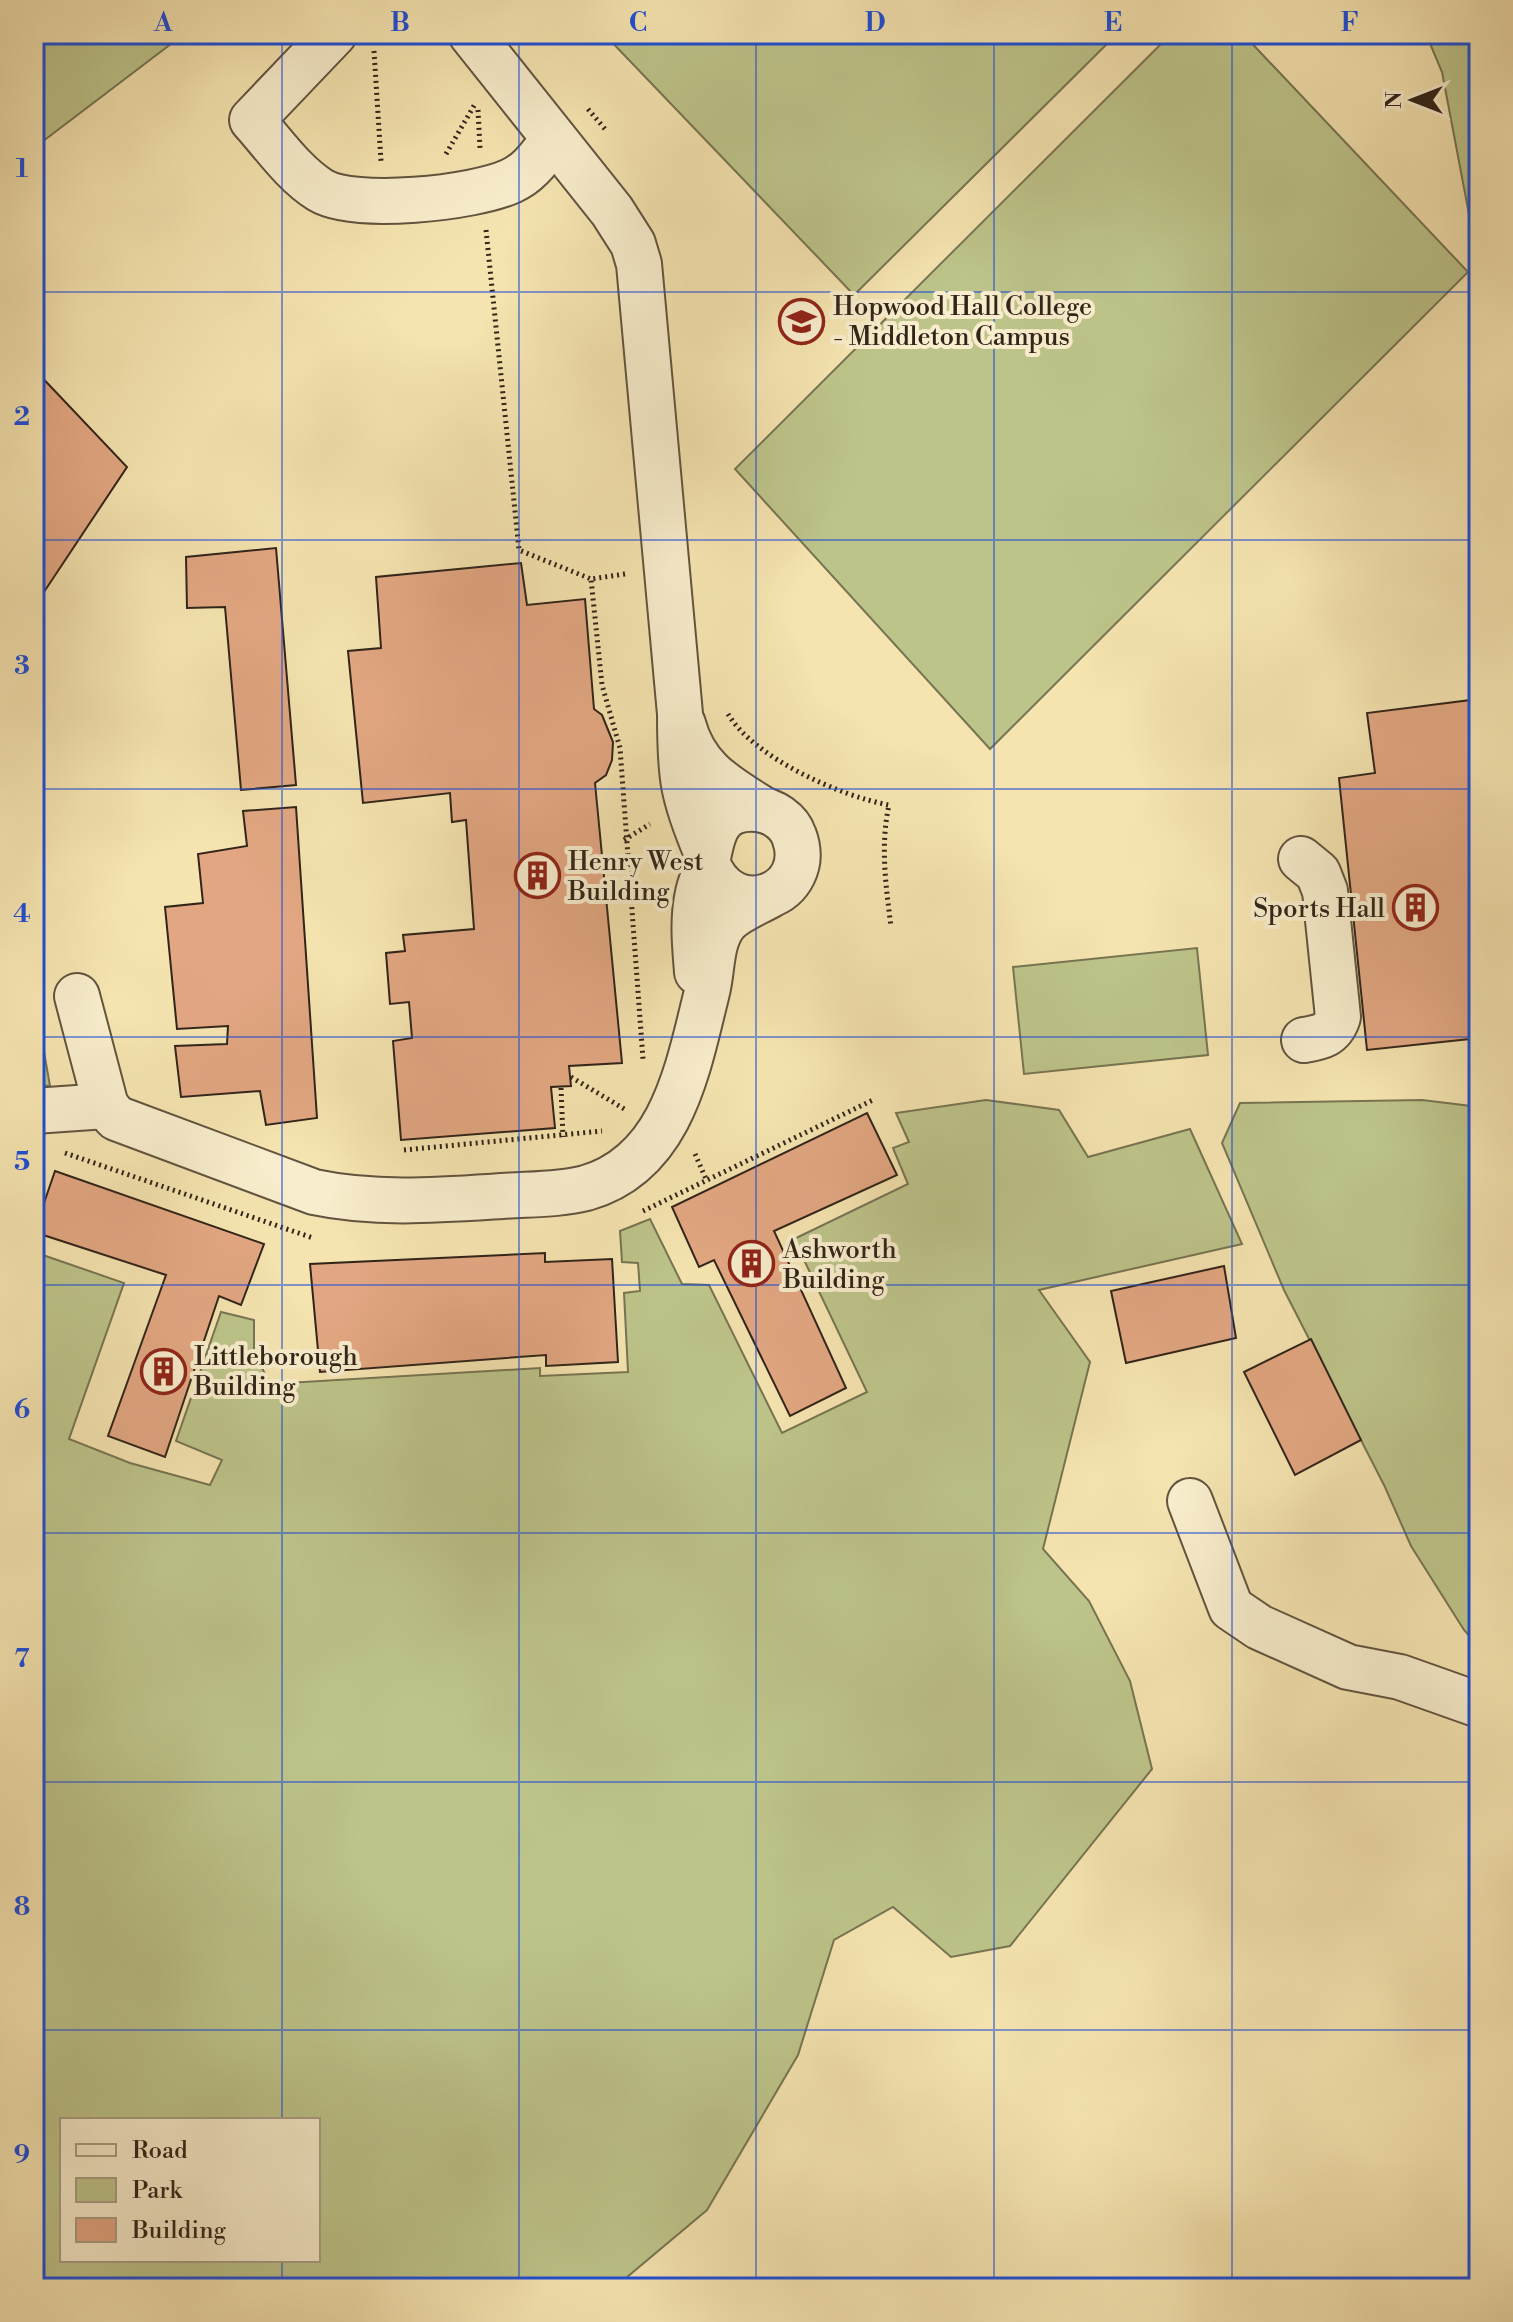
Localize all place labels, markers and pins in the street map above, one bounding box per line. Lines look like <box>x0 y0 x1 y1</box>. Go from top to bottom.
place label: Hopwood Hall College - Middleton Campus <box>833 291 1092 353</box>
school or university icon: Hopwood Hall College - Middleton Campus <box>778 297 826 345</box>
place label: Henry West Building <box>567 846 703 908</box>
building icon: Henry West Building <box>513 852 561 900</box>
building icon: Sports Hall <box>1392 884 1440 932</box>
place label: Sports Hall <box>1253 893 1385 925</box>
place label: Ashworth Building <box>782 1234 897 1296</box>
building icon: Ashworth Building <box>728 1240 776 1288</box>
place label: Littleborough Building <box>193 1341 358 1403</box>
building icon: Littleborough Building <box>139 1347 187 1395</box>

